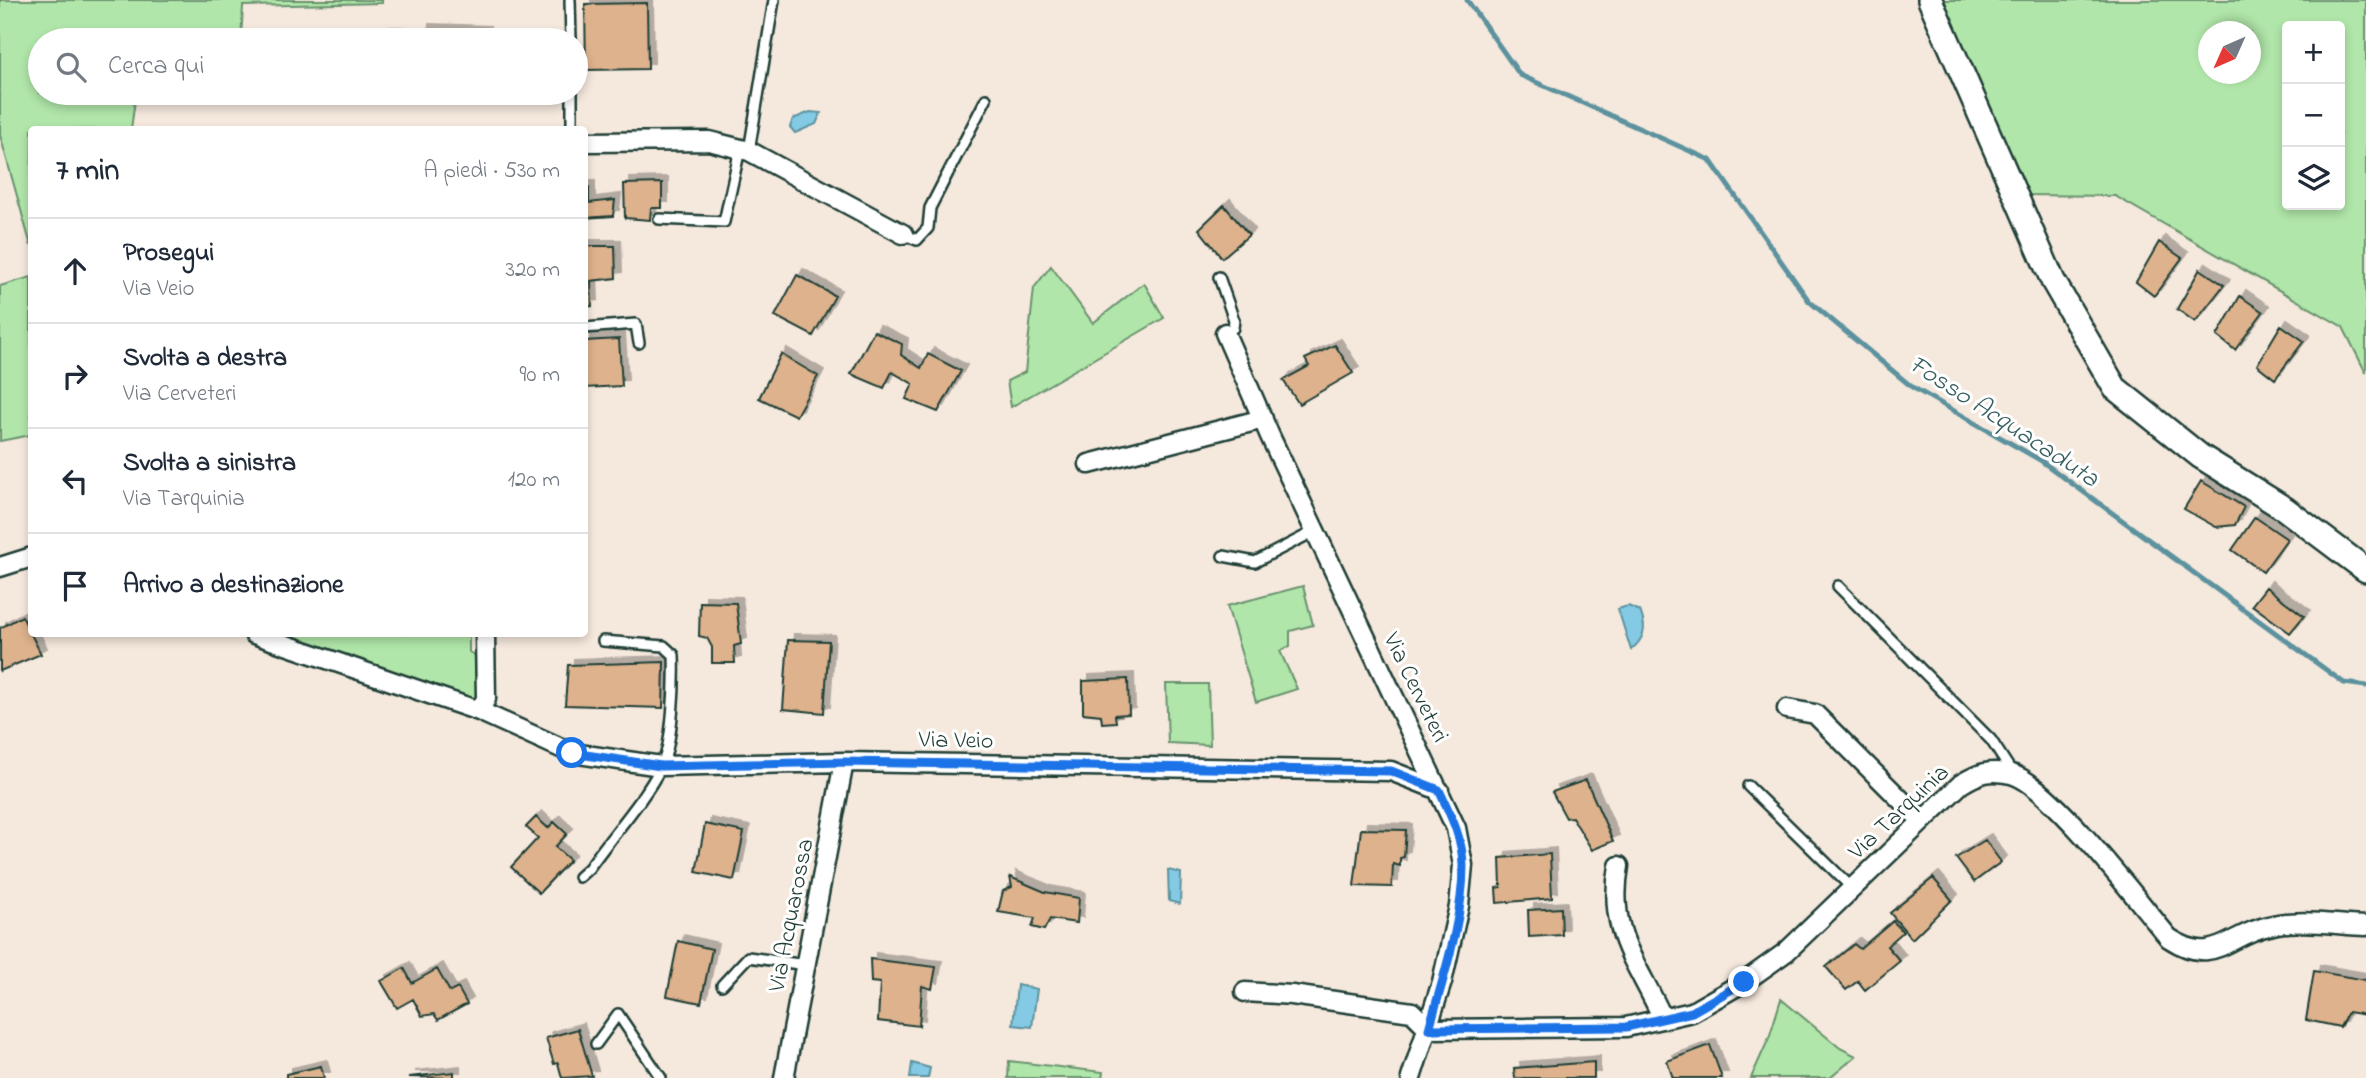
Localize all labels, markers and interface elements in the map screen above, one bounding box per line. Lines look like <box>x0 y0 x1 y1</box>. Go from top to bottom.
north arrow <box>2198 21 2261 84</box>
map controls <box>2282 21 2345 210</box>
button: + <box>2282 21 2345 84</box>
search box <box>28 28 588 105</box>
icon: search <box>52 48 90 86</box>
text: Cerca qui <box>108 48 204 86</box>
button: − <box>2282 84 2345 147</box>
button: layers <box>2282 147 2345 210</box>
text: 7 min <box>56 150 119 194</box>
text: A piedi · 530 m <box>423 155 560 188</box>
text: Prosegui <box>123 235 214 273</box>
icon: ahead <box>56 252 94 290</box>
text: 320 m <box>506 254 560 287</box>
text: Via Veio <box>123 273 194 306</box>
text: Svolta a destra <box>123 340 287 378</box>
water label: Fosso Acquacaduta <box>1901 347 2107 499</box>
icon: right <box>56 357 94 395</box>
text: 90 m <box>520 359 560 392</box>
text: Via Cerveteri <box>123 378 237 411</box>
text: Svolta a sinistra <box>123 445 296 483</box>
icon: left <box>56 462 94 500</box>
text: 120 m <box>508 464 560 497</box>
text: Via Tarquinia <box>123 483 245 516</box>
icon: arrive <box>56 567 94 605</box>
text: Arrivo a destinazione <box>123 567 344 605</box>
street label: Via Cerveteri <box>1373 626 1456 749</box>
street label: Via Veio <box>917 723 994 760</box>
route start <box>556 737 587 768</box>
street label: Via Tarquinia <box>1841 757 1958 870</box>
street label: Via Acquarossa <box>760 836 824 996</box>
route end <box>1728 966 1759 997</box>

